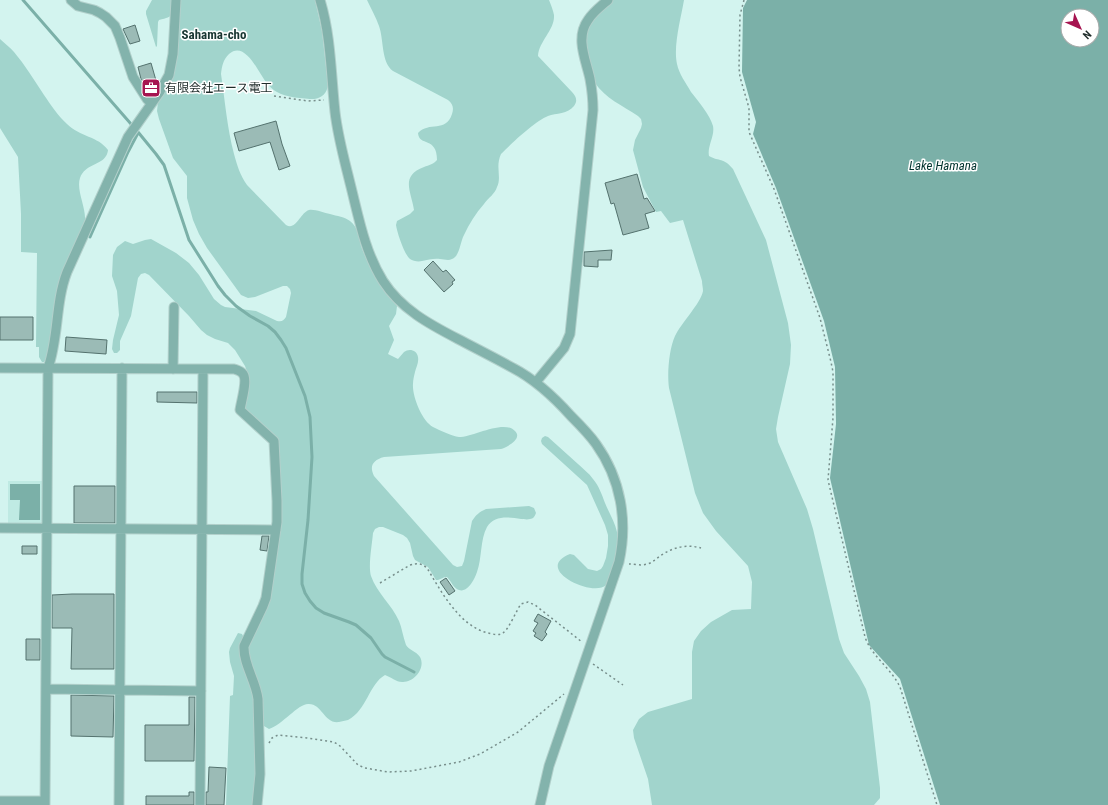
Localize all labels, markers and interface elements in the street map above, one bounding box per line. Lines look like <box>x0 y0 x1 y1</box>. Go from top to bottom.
north arrow <box>1060 8 1100 48</box>
district label: Sahama-cho <box>182 27 247 42</box>
text: N <box>1080 28 1094 42</box>
office icon: 有限会社エース電工 <box>140 77 162 99</box>
place label: 有限会社エース電工 <box>165 81 272 95</box>
water label: Lake Hamana <box>909 158 977 173</box>

